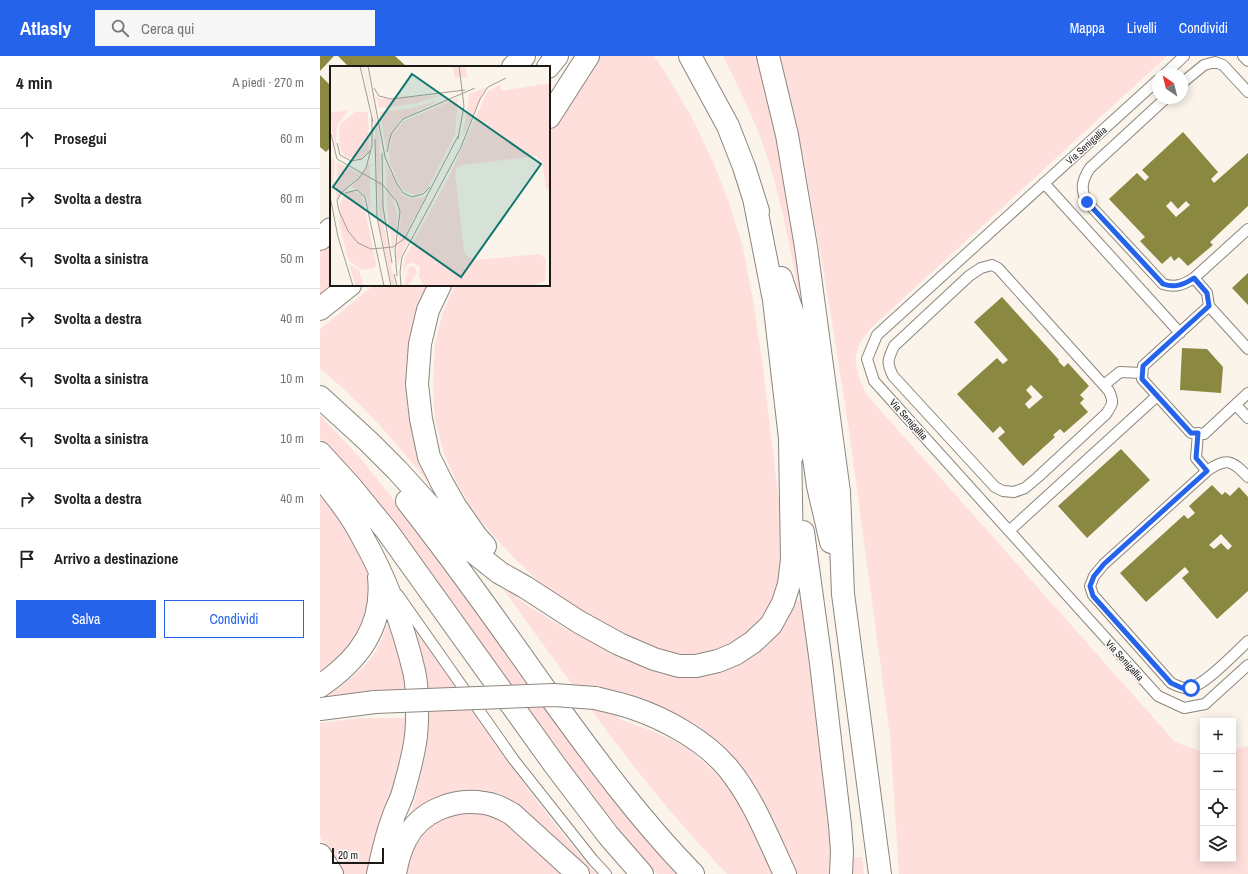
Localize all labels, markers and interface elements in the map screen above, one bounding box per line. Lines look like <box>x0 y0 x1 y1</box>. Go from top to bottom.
search box <box>95 10 375 46</box>
text: Atlasly <box>20 15 71 41</box>
icon: search <box>109 17 131 39</box>
text: Cerca qui <box>141 18 194 39</box>
text: Mappa <box>1070 19 1105 37</box>
text: Livelli <box>1127 19 1157 37</box>
text: Condividi <box>1179 19 1228 37</box>
inset map <box>330 66 550 286</box>
north arrow <box>1152 68 1188 104</box>
text: 4 min <box>16 71 52 94</box>
text: A piedi · 270 m <box>232 74 304 91</box>
street label: Via Senigallia <box>1063 123 1110 167</box>
icon: ahead <box>16 128 38 150</box>
text: Prosegui <box>54 128 107 149</box>
text: 60 m <box>280 130 304 147</box>
icon: right <box>16 188 38 210</box>
text: Svolta a destra <box>54 188 142 209</box>
text: 60 m <box>280 190 304 207</box>
route end <box>1078 193 1096 211</box>
icon: left <box>16 248 38 270</box>
text: Svolta a sinistra <box>54 248 148 269</box>
text: 50 m <box>280 250 304 267</box>
icon: right <box>16 308 38 330</box>
text: Svolta a destra <box>54 308 142 329</box>
text: 40 m <box>280 310 304 327</box>
icon: left <box>16 368 38 390</box>
text: Svolta a sinistra <box>54 368 148 389</box>
text: 10 m <box>280 370 304 387</box>
street label: Via Senigallia <box>887 396 931 443</box>
icon: left <box>16 428 38 450</box>
text: Svolta a sinistra <box>54 428 148 449</box>
text: 10 m <box>280 430 304 447</box>
icon: right <box>16 488 38 510</box>
text: Svolta a destra <box>54 488 142 509</box>
text: 40 m <box>280 490 304 507</box>
icon: arrive <box>16 548 38 570</box>
text: Arrivo a destinazione <box>54 548 178 569</box>
button: Salva <box>16 600 156 638</box>
button: Condividi <box>164 600 304 638</box>
street label: Via Senigallia <box>1103 637 1147 684</box>
route start <box>1182 679 1200 697</box>
map controls <box>1200 718 1236 862</box>
button: + <box>1200 718 1236 754</box>
button: − <box>1200 754 1236 790</box>
button: locate <box>1200 790 1236 826</box>
button: layers <box>1200 826 1236 862</box>
scale bar <box>332 846 384 865</box>
text: 20 m <box>338 848 358 862</box>

